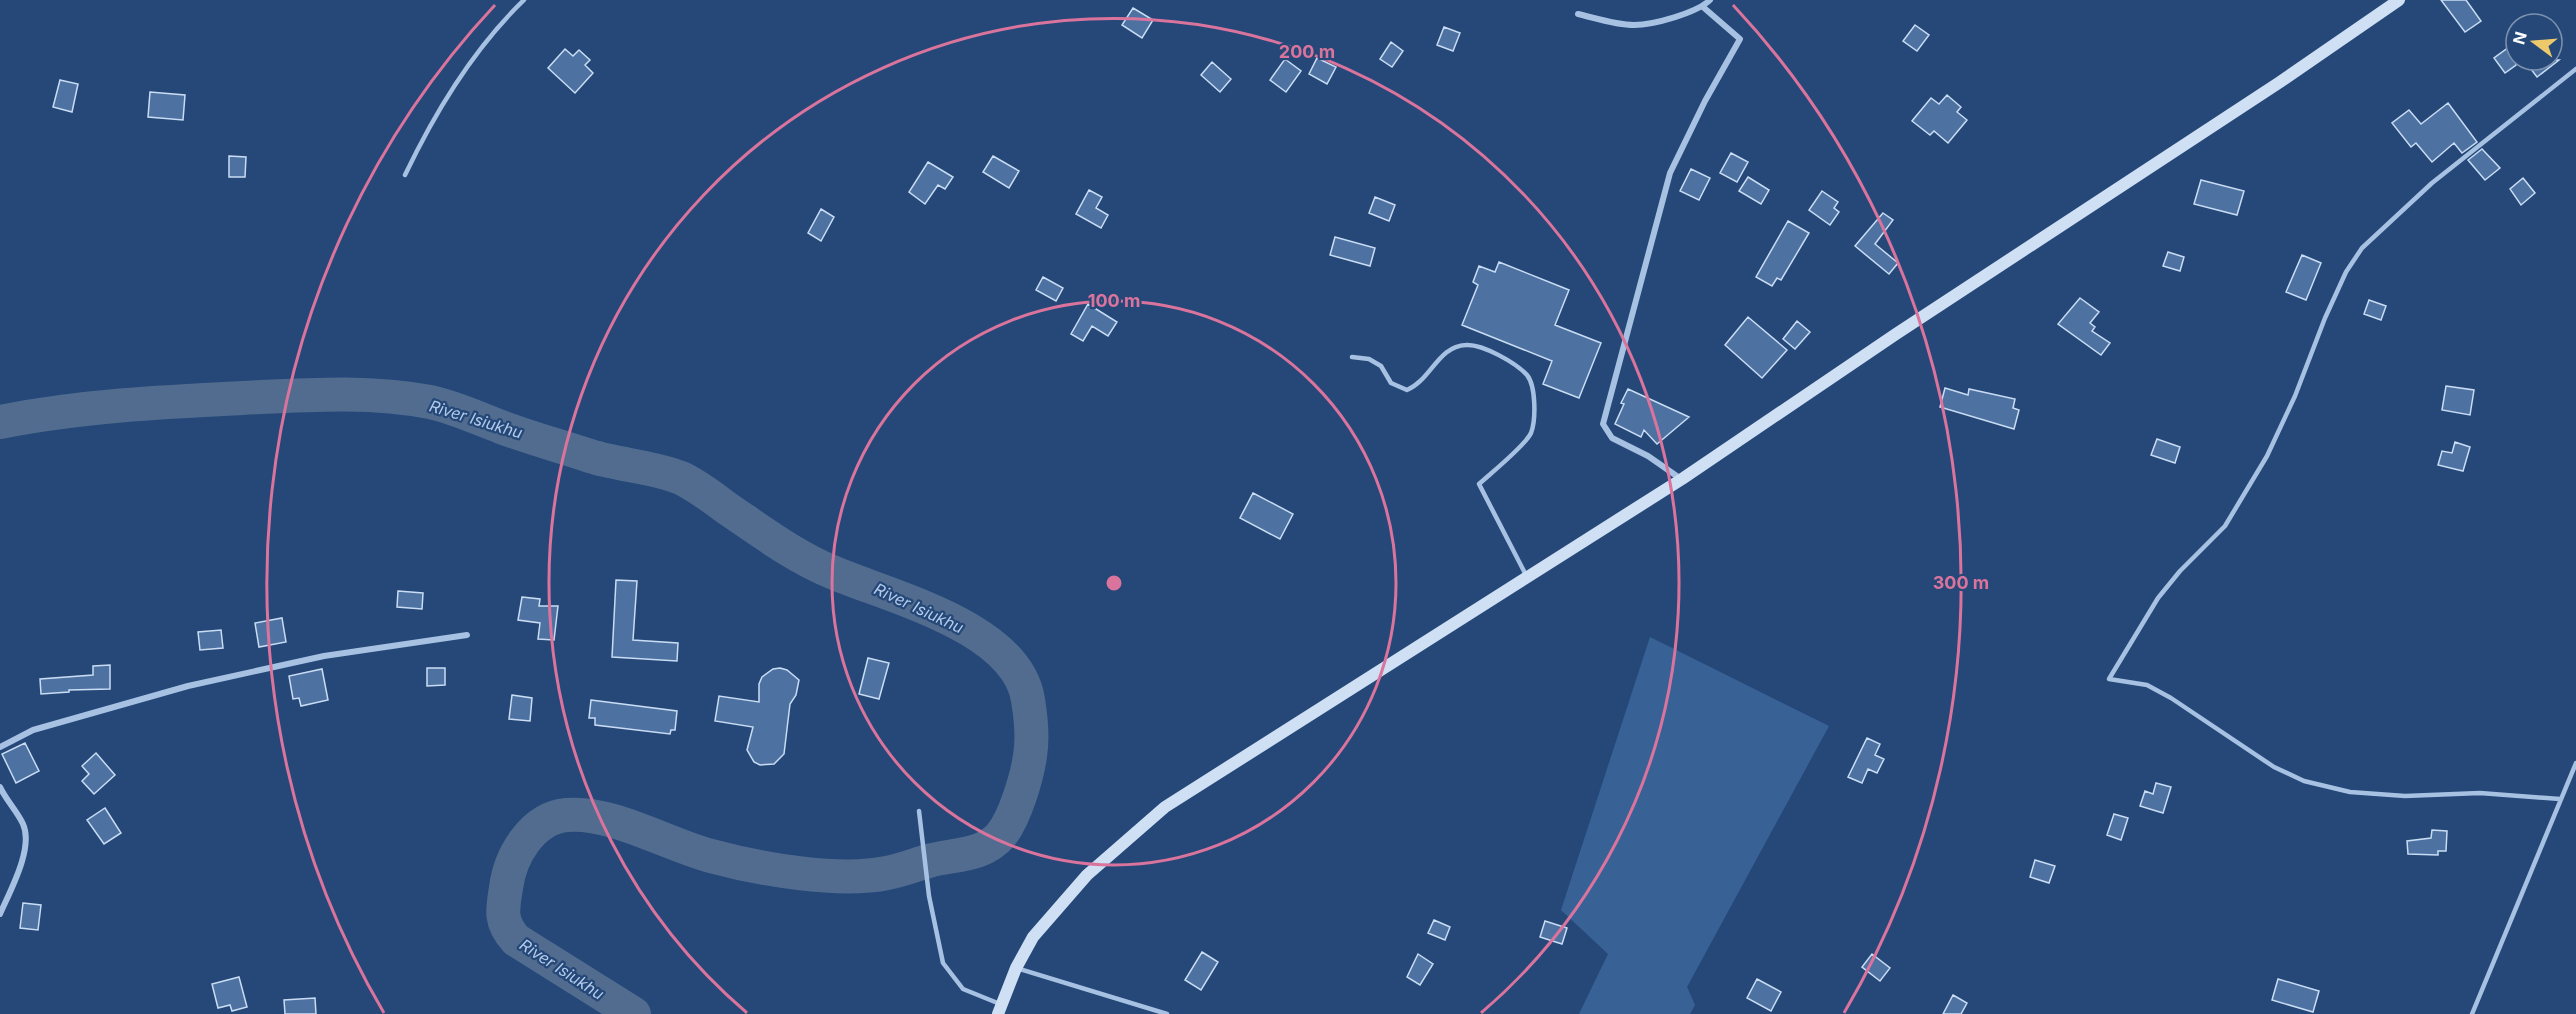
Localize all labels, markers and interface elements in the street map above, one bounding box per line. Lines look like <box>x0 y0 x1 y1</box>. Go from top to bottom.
north arrow <box>2504 12 2564 72</box>
text: N <box>2508 29 2531 46</box>
text: 200 m <box>1279 41 1335 62</box>
text: 100 m <box>1088 290 1140 311</box>
water label: River Isiukhu <box>427 395 525 443</box>
text: 300 m <box>1933 572 1989 593</box>
centre of rings <box>1104 573 1124 593</box>
water label: River Isiukhu <box>871 579 967 637</box>
water label: River Isiukhu <box>516 934 608 1004</box>

